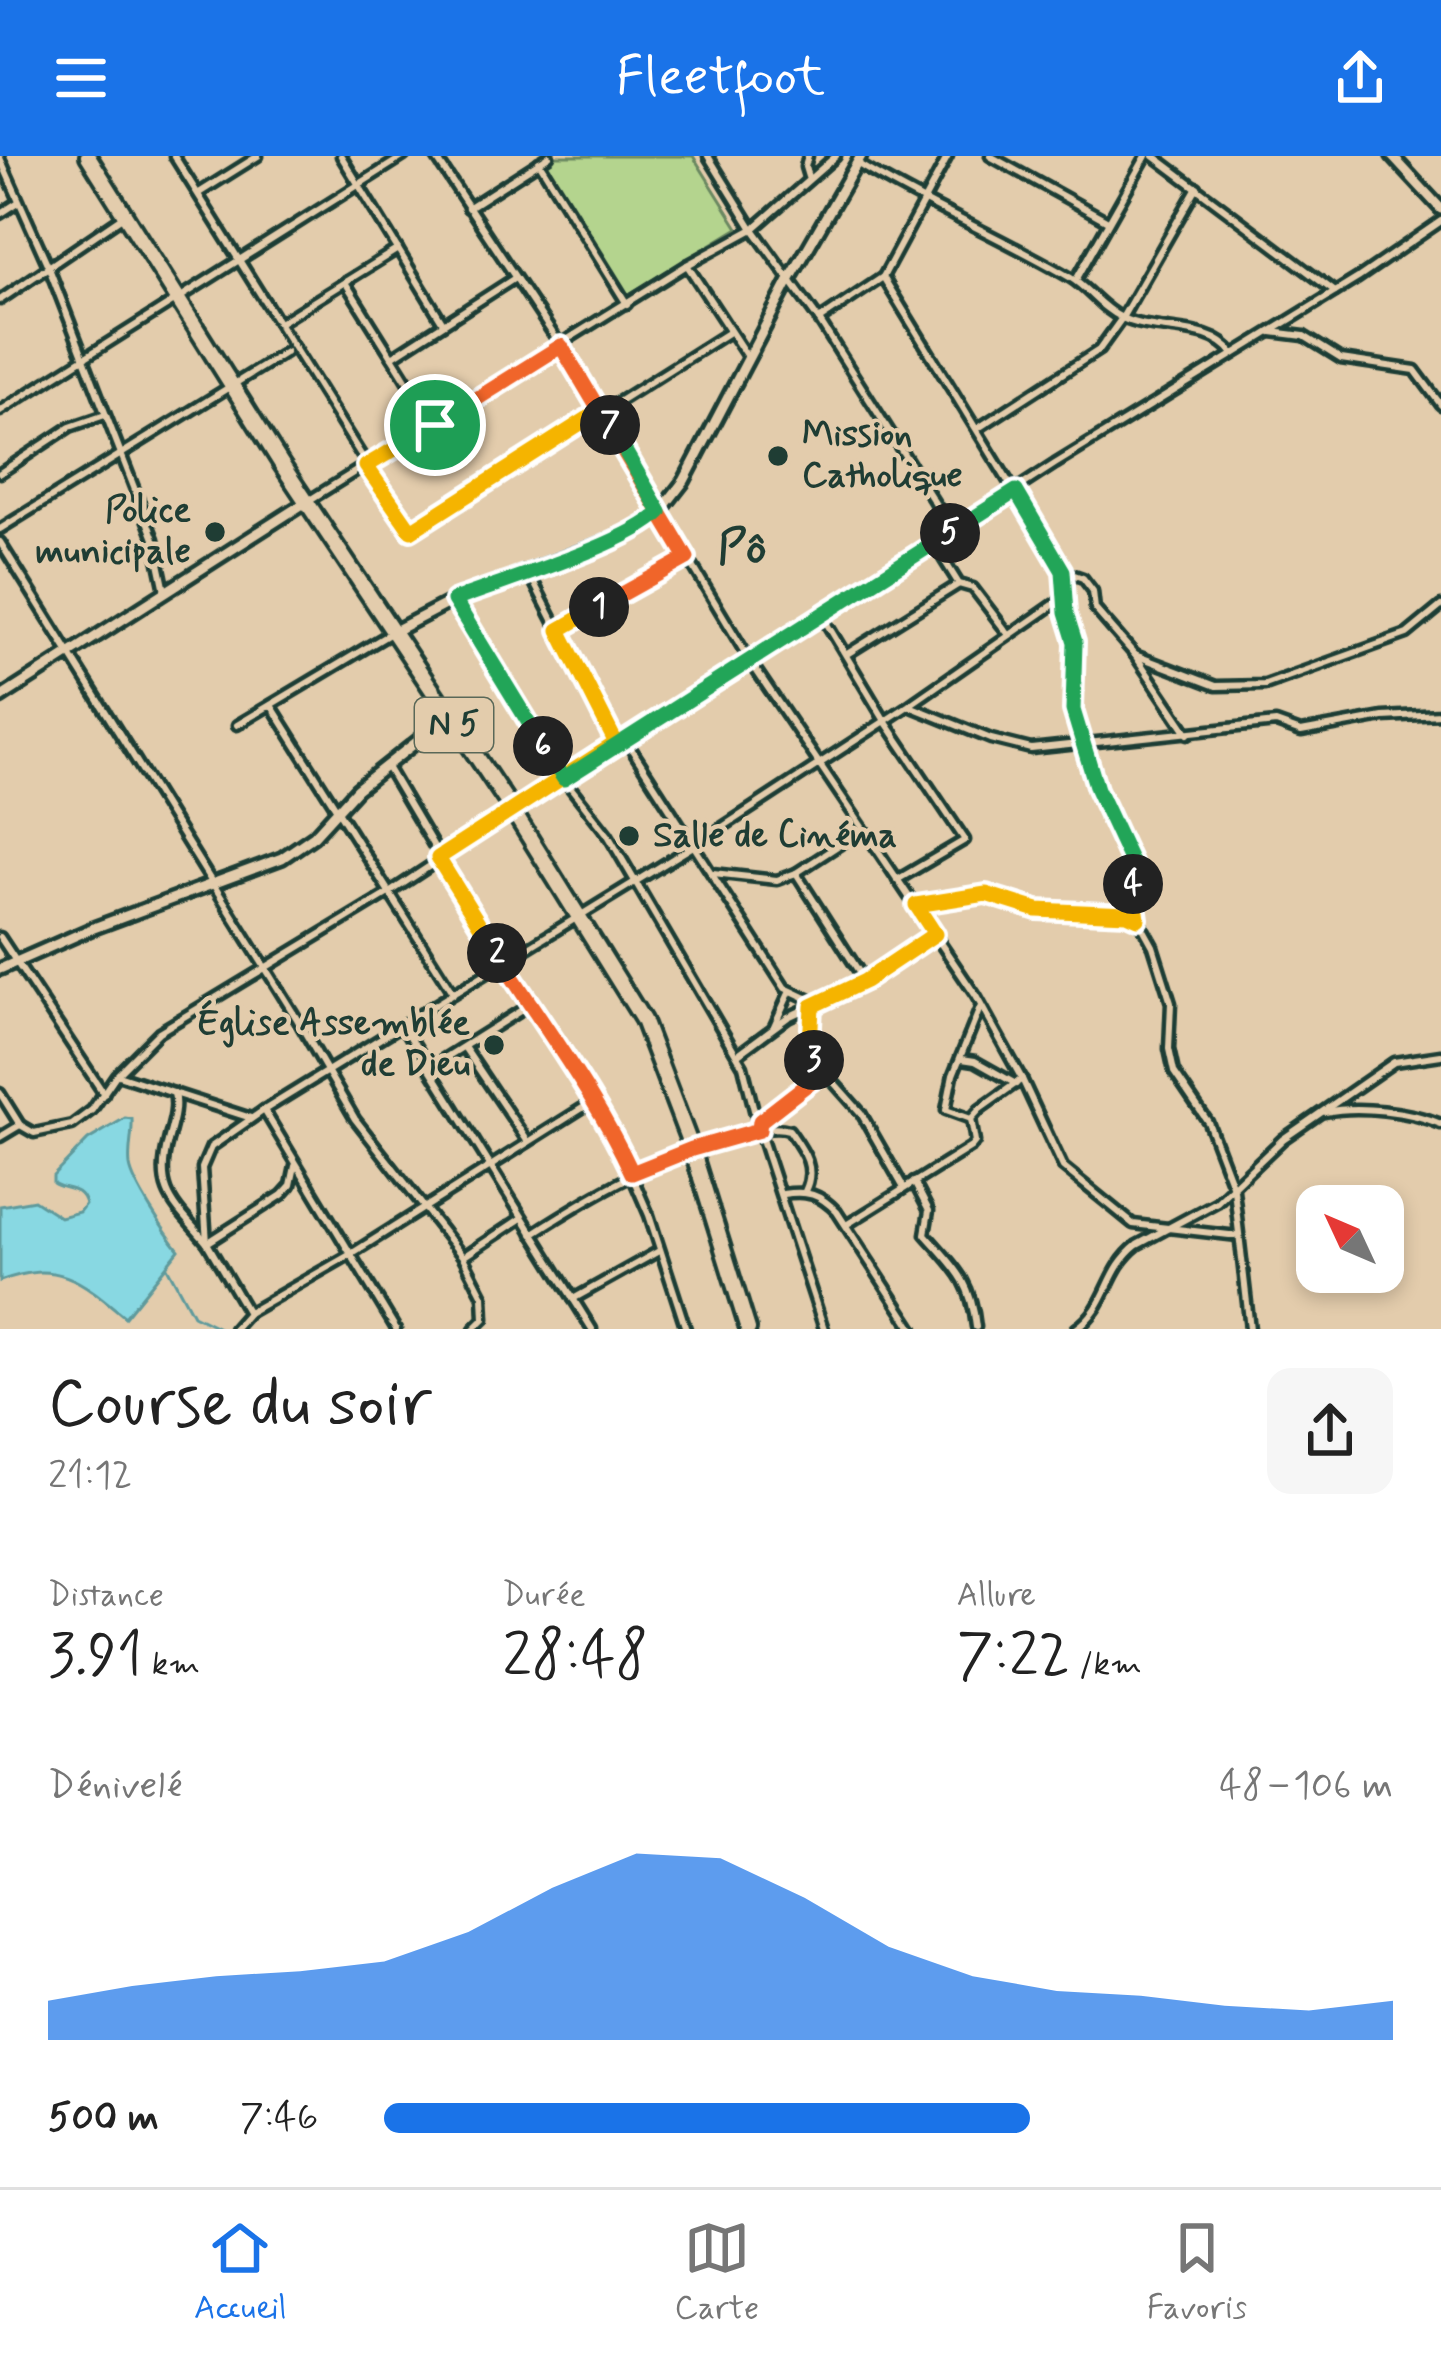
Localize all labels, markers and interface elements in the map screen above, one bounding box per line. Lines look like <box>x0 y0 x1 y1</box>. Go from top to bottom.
text: Fleetfoot <box>616 43 825 114</box>
icon: menu <box>48 45 114 111</box>
icon: share <box>1327 45 1393 111</box>
pin <box>384 374 486 476</box>
icon: arrive <box>402 392 468 458</box>
pin: 7 <box>580 395 640 455</box>
text: 7 <box>600 403 620 447</box>
place label: Mission Catholique <box>802 412 963 500</box>
marker: Mission Catholique <box>765 443 791 469</box>
place label: Police municipale <box>35 488 191 576</box>
pin: 5 <box>920 503 980 563</box>
text: 5 <box>940 511 960 555</box>
district label: Pô <box>717 517 767 580</box>
marker: Police municipale <box>202 519 228 545</box>
pin: 1 <box>569 577 629 637</box>
text: 1 <box>592 585 606 629</box>
road number: N 5 <box>415 698 493 752</box>
pin: 6 <box>513 716 573 776</box>
text: 6 <box>535 724 551 768</box>
place label: Salle de Cinéma <box>653 813 897 860</box>
marker: Salle de Cinéma <box>616 823 642 849</box>
pin: 4 <box>1103 854 1163 914</box>
text: 4 <box>1123 862 1143 906</box>
pin: 2 <box>467 923 527 983</box>
text: 2 <box>489 931 505 975</box>
place label: Église Assemblée de Dieu <box>197 999 470 1089</box>
pin: 3 <box>784 1030 844 1090</box>
marker: Église Assemblée de Dieu <box>481 1032 507 1058</box>
text: 3 <box>807 1038 821 1082</box>
north arrow <box>1296 1185 1404 1293</box>
map controls <box>1296 1185 1404 1293</box>
text: Course du soir <box>48 1363 432 1449</box>
button: share <box>1267 1368 1393 1494</box>
text: 21:12 <box>48 1451 132 1502</box>
text: Distance <box>48 1574 164 1618</box>
text: Durée <box>502 1574 586 1618</box>
text: Allure <box>957 1574 1036 1618</box>
text: 3.91 <box>48 1618 143 1697</box>
text: 28:48 <box>502 1618 648 1697</box>
text: 7:22 <box>957 1618 1070 1697</box>
text: km <box>143 1643 200 1687</box>
text: /km <box>1070 1643 1142 1687</box>
text: Dénivelé <box>48 1761 182 1812</box>
text: 48–106 m <box>1219 1761 1393 1812</box>
text: 500 m <box>48 2093 159 2144</box>
text: 7:46 <box>240 2093 318 2144</box>
tab: Accueil <box>194 2215 287 2331</box>
tab: Carte <box>674 2215 759 2331</box>
tab: Favoris <box>1147 2215 1247 2331</box>

